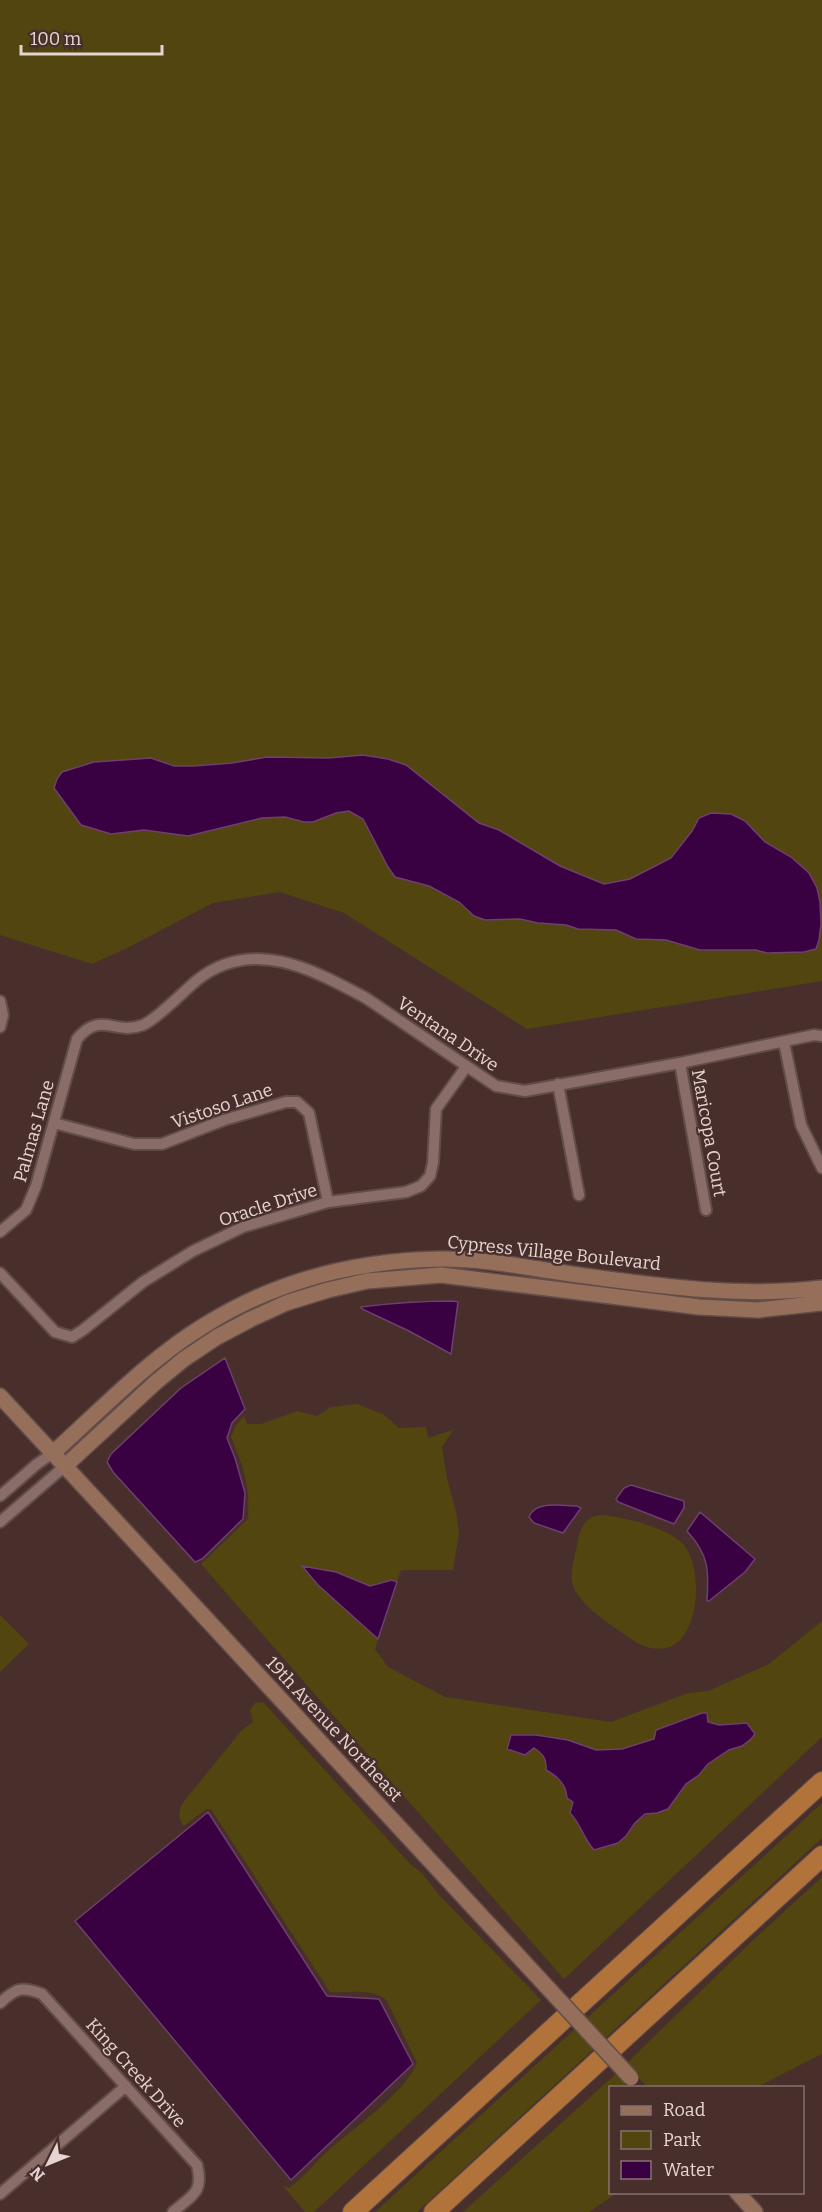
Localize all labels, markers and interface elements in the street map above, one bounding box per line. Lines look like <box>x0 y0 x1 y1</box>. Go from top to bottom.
scale bar <box>21 18 162 56</box>
text: 100 m <box>30 28 81 50</box>
street label: Ventana Drive <box>393 992 503 1076</box>
street label: Maricopa Court <box>687 1067 731 1199</box>
street label: Palmas Lane <box>9 1077 59 1185</box>
street label: Vistoso Lane <box>168 1078 276 1134</box>
street label: Oracle Drive <box>216 1179 320 1231</box>
street label: Cypress Village Boulevard <box>446 1231 662 1275</box>
street label: 19th Avenue Northeast <box>261 1652 407 1807</box>
street label: King Creek Drive <box>81 2014 191 2132</box>
legend <box>609 2086 804 2194</box>
text: Road <box>663 2099 706 2121</box>
text: Park <box>663 2129 702 2151</box>
north arrow <box>18 2134 78 2194</box>
text: Water <box>663 2159 714 2181</box>
text: N <box>26 2163 49 2185</box>

